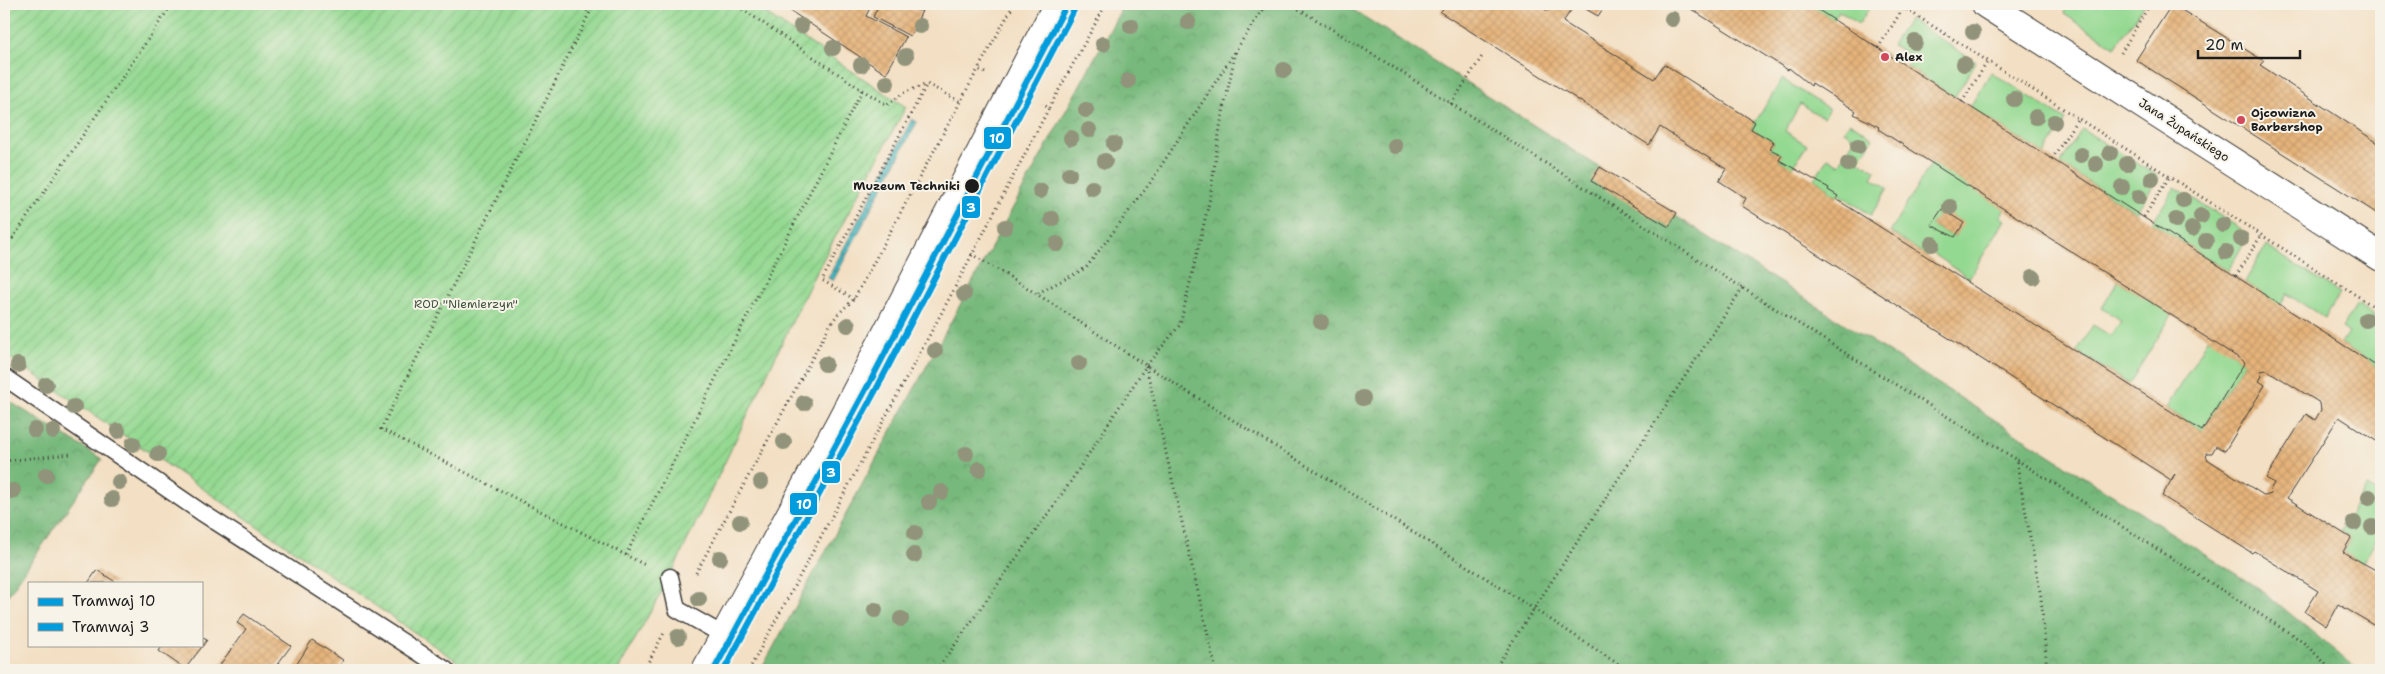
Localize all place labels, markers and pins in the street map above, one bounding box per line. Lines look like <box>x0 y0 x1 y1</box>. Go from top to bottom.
place label: Alex <box>1895 49 1922 65</box>
marker: Alex <box>1879 51 1891 63</box>
place label: Ojcowizna Barbershop <box>2251 105 2323 135</box>
marker: Ojcowizna Barbershop <box>2235 114 2247 126</box>
marker: Muzeum Techniki <box>963 177 981 195</box>
place label: Muzeum Techniki <box>853 178 960 194</box>

